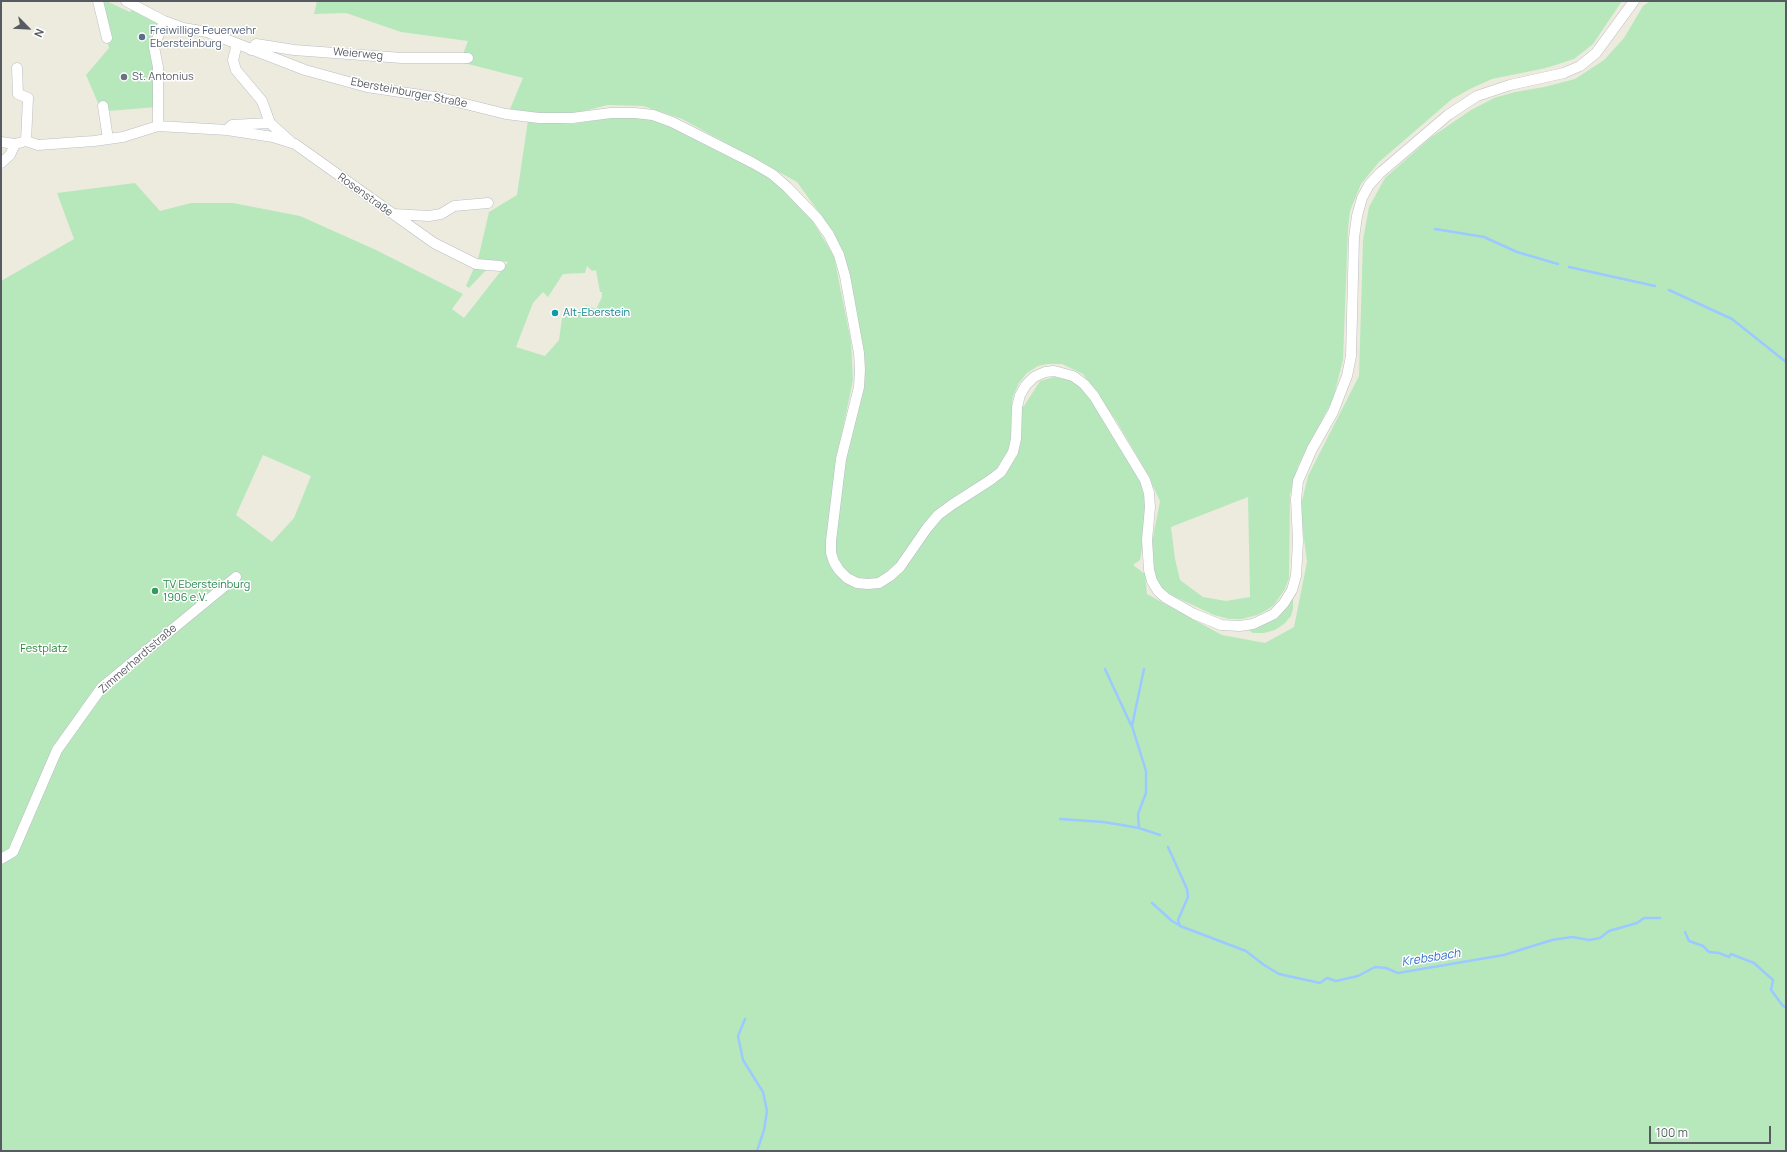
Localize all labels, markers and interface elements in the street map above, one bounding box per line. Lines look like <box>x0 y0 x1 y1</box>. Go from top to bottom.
north arrow <box>8 8 48 48</box>
place label: Freiwillige Feuerwehr Ebersteinburg <box>150 24 256 50</box>
text: N <box>31 26 48 40</box>
marker: Freiwillige Feuerwehr Ebersteinburg <box>137 32 147 42</box>
street label: Weierweg <box>332 45 384 63</box>
place label: St. Antonius <box>132 70 194 84</box>
marker: St. Antonius <box>119 72 129 82</box>
street label: Ebersteinburger Straße <box>350 75 468 111</box>
street label: Rosenstraße <box>335 171 395 219</box>
place label: Alt-Eberstein <box>563 306 630 320</box>
marker: Alt-Eberstein <box>550 308 560 318</box>
place label: TV Ebersteinburg 1906 e.V. <box>163 578 250 604</box>
marker: TV Ebersteinburg 1906 e.V. <box>150 586 160 596</box>
street label: Zimmerhardtstraße <box>96 622 180 696</box>
park label: Festplatz <box>20 642 68 656</box>
water label: Krebsbach <box>1401 946 1461 970</box>
scale bar <box>1651 1118 1773 1144</box>
text: 100 m <box>1656 1124 1688 1141</box>

